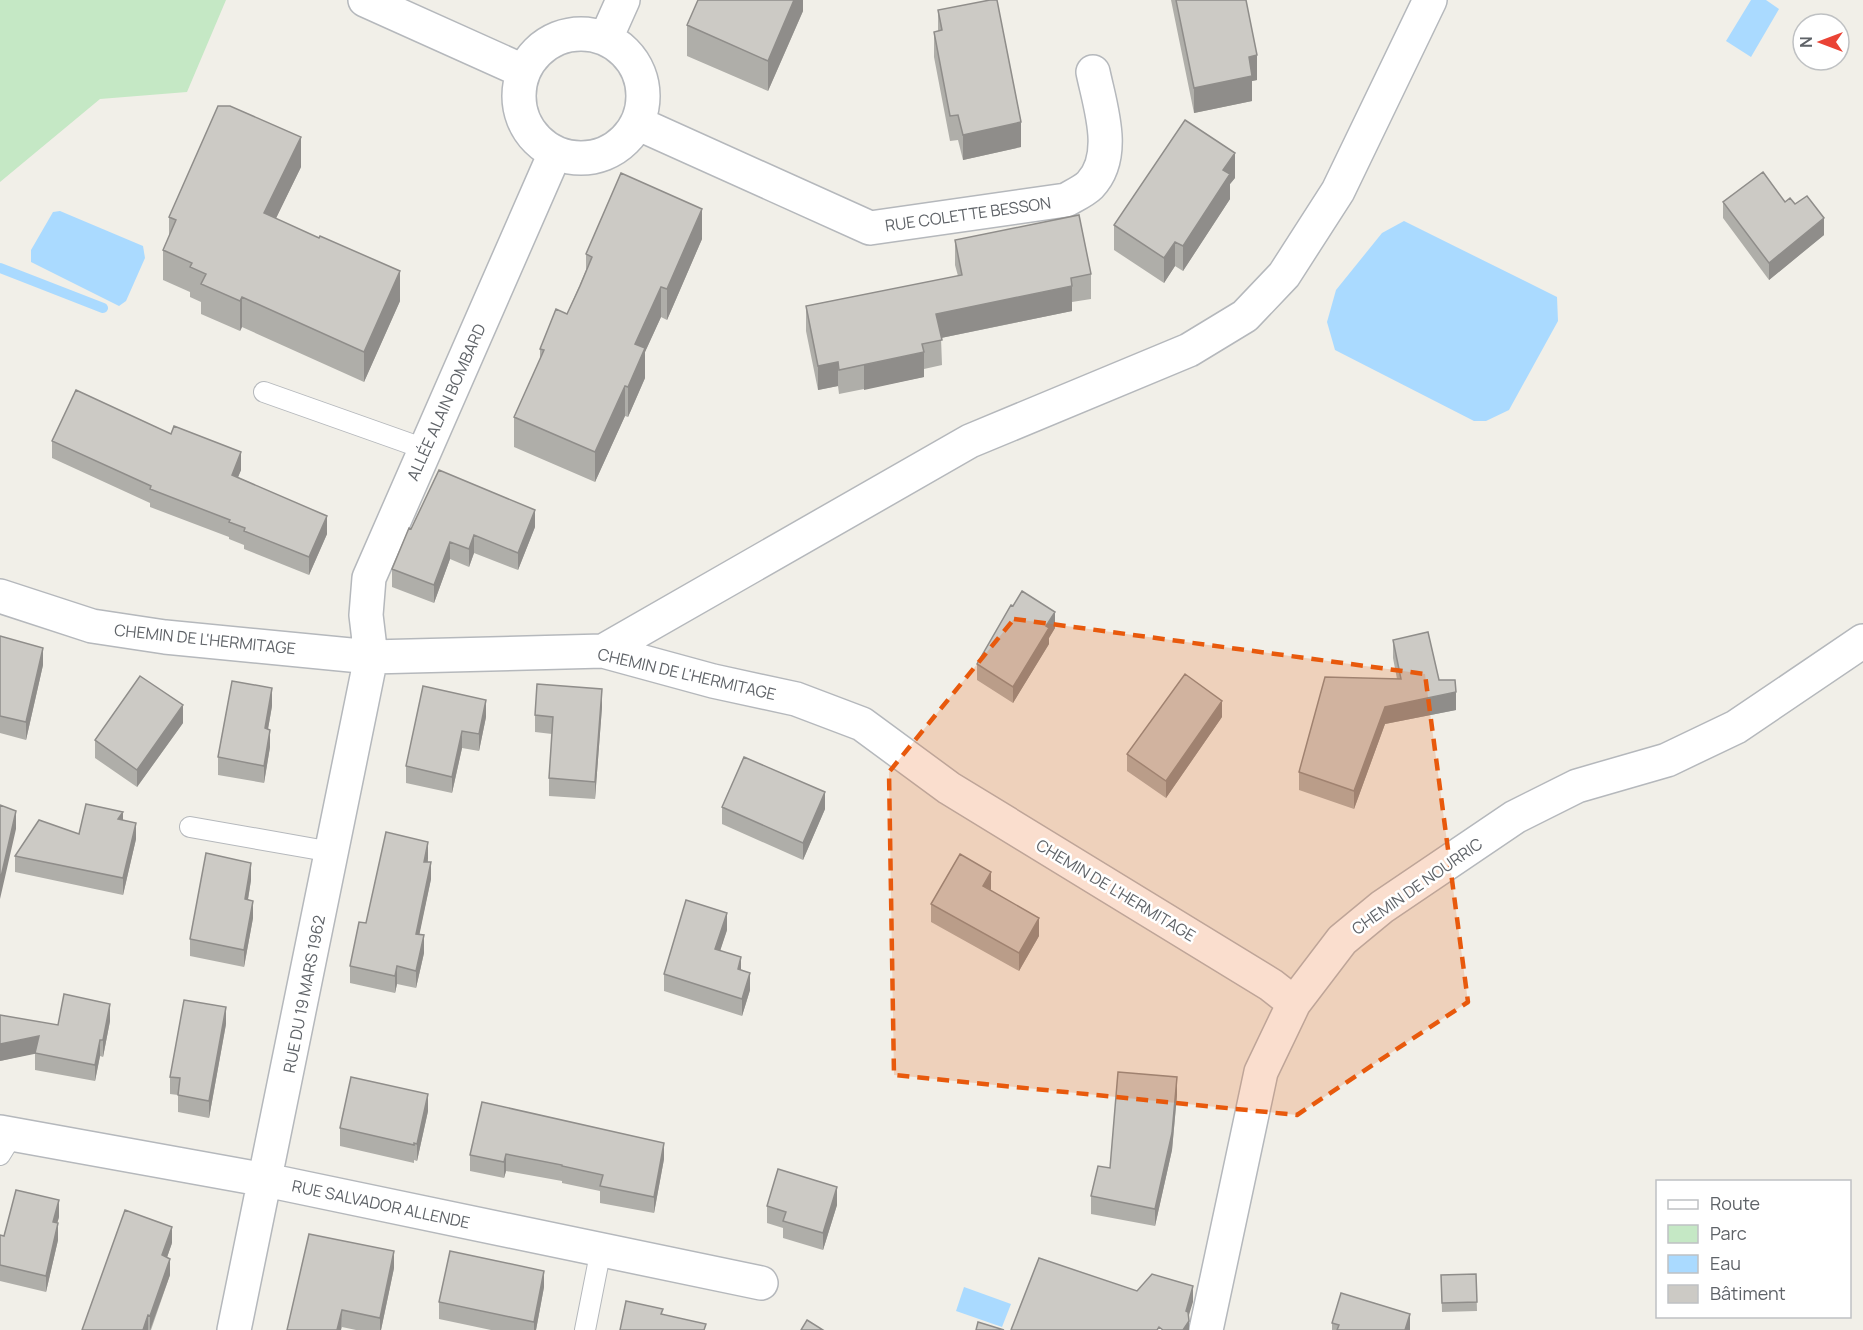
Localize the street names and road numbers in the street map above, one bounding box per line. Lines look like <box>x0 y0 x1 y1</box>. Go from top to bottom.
street label: RUE COLETTE BESSON <box>884 191 1052 237</box>
street label: ALLÉE ALAIN BOMBARD <box>401 320 491 484</box>
street label: CHEMIN DE L'HERMITAGE <box>113 619 297 659</box>
street label: CHEMIN DE L'HERMITAGE <box>596 643 778 705</box>
street label: CHEMIN DE NOURRIC <box>1347 833 1487 939</box>
street label: CHEMIN DE L'HERMITAGE <box>1032 834 1200 946</box>
street label: RUE DU 19 MARS 1962 <box>278 913 330 1075</box>
street label: RUE SALVADOR ALLENDE <box>290 1174 472 1234</box>

